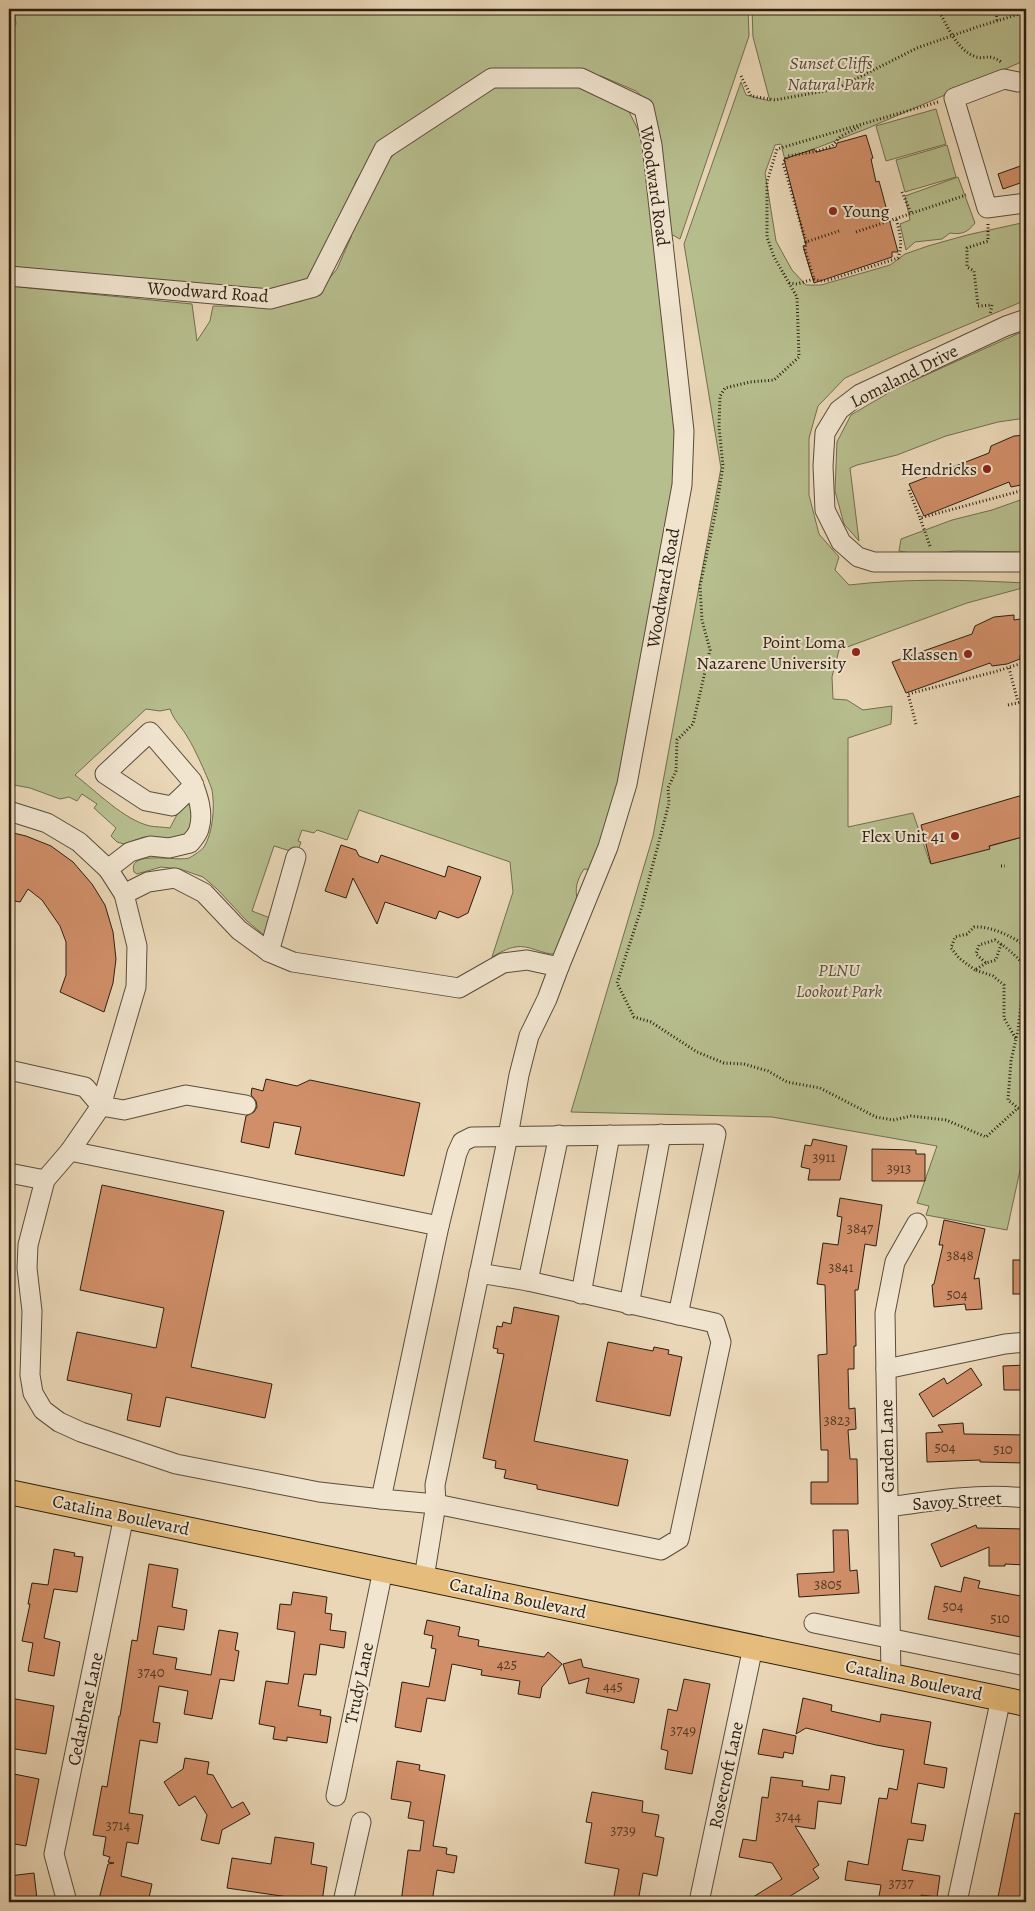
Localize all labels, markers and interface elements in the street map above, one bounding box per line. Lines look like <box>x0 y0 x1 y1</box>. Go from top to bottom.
park label: Sunset Cliffs Natural Park <box>787 51 875 96</box>
street label: Woodward Road <box>635 123 675 248</box>
place label: Young <box>842 199 890 223</box>
marker: Young <box>827 205 839 217</box>
street label: Woodward Road <box>146 276 270 308</box>
street label: Lomaland Drive <box>846 339 962 413</box>
place label: Hendricks <box>900 457 977 481</box>
marker: Hendricks <box>981 463 993 475</box>
street label: Woodward Road <box>640 526 685 651</box>
place label: Point Loma Nazarene University <box>696 630 847 675</box>
place label: Klassen <box>902 642 958 666</box>
marker: Point Loma Nazarene University <box>850 646 862 658</box>
marker: Klassen <box>962 648 974 660</box>
place label: Flex Unit 41 <box>861 824 945 848</box>
marker: Flex Unit 41 <box>949 830 961 842</box>
park label: PLNU Lookout Park <box>796 958 882 1003</box>
house number: 3911 <box>812 1147 836 1167</box>
house number: 3913 <box>887 1158 911 1178</box>
house number: 3847 <box>847 1218 874 1238</box>
house number: 3848 <box>946 1245 974 1265</box>
house number: 3841 <box>828 1257 854 1277</box>
house number: 504 <box>946 1284 968 1304</box>
street label: Garden Lane <box>874 1399 900 1493</box>
house number: 3823 <box>824 1410 850 1430</box>
house number: 504 <box>934 1437 956 1457</box>
house number: 510 <box>993 1439 1013 1459</box>
street label: Savoy Street <box>912 1486 1003 1516</box>
street label: Catalina Boulevard <box>50 1489 192 1541</box>
street label: Catalina Boulevard <box>447 1572 589 1624</box>
house number: 3805 <box>814 1574 842 1594</box>
house number: 504 <box>942 1596 964 1616</box>
house number: 510 <box>990 1608 1010 1628</box>
street label: Trudy Lane <box>339 1640 379 1726</box>
street label: Cedarbrae Lane <box>61 1650 109 1768</box>
house number: 425 <box>497 1654 517 1674</box>
street label: Catalina Boulevard <box>843 1654 985 1706</box>
house number: 3740 <box>137 1662 165 1682</box>
house number: 445 <box>603 1676 623 1696</box>
street label: Rosecroft Lane <box>703 1719 749 1831</box>
house number: 3749 <box>670 1720 696 1740</box>
house number: 3744 <box>775 1806 801 1826</box>
house number: 3714 <box>106 1815 130 1835</box>
house number: 3739 <box>610 1820 636 1840</box>
house number: 3737 <box>888 1873 914 1893</box>

